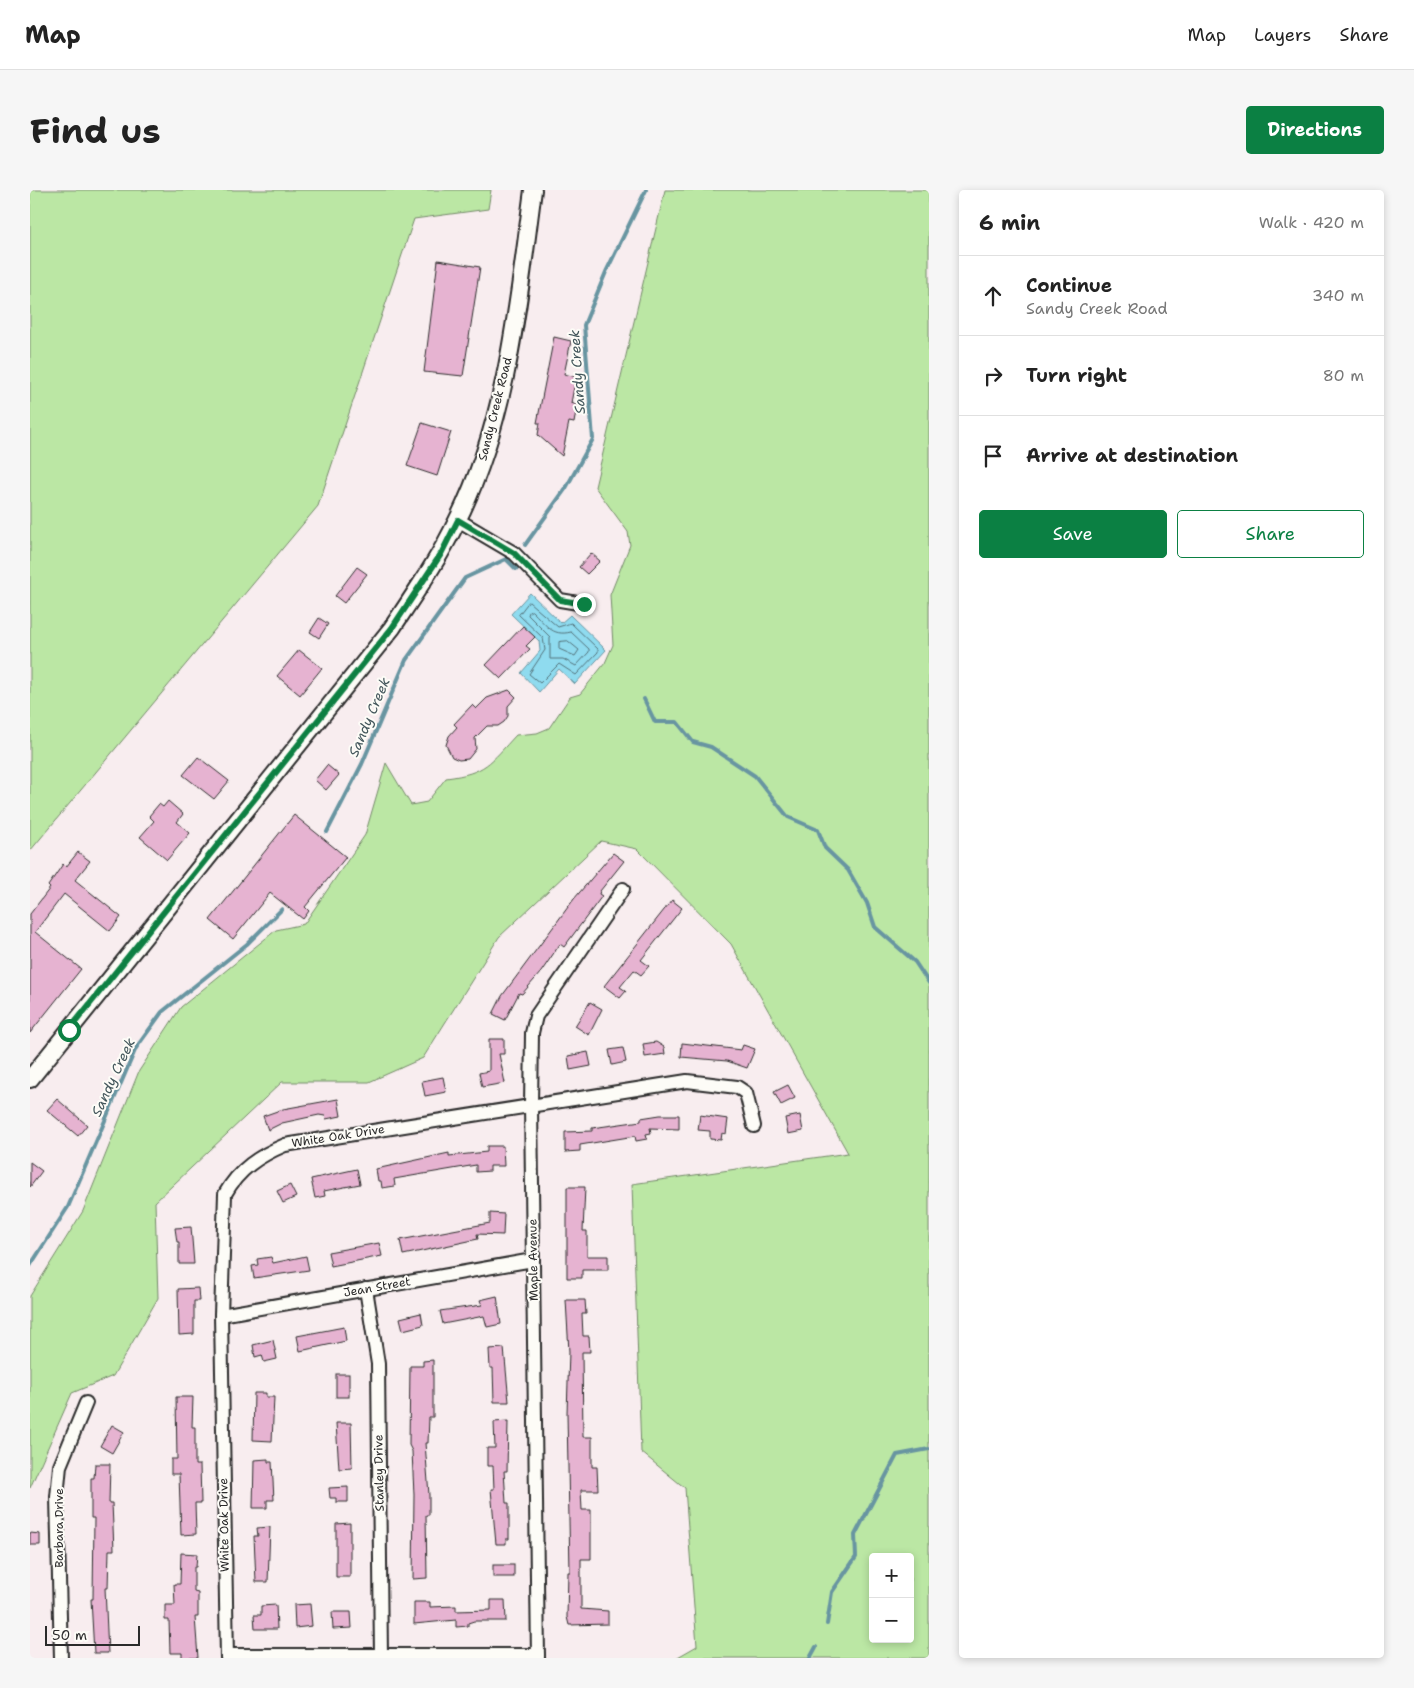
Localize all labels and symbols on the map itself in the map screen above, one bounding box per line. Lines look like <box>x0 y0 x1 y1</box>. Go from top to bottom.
water label: Sandy Creek <box>565 329 589 415</box>
street label: Sandy Creek Road <box>474 355 516 462</box>
route end <box>573 593 596 616</box>
water label: Sandy Creek <box>344 675 394 759</box>
route start <box>58 1019 81 1042</box>
water label: Sandy Creek <box>87 1035 139 1119</box>
street label: White Oak Drive <box>290 1121 386 1151</box>
street label: Maple Avenue <box>524 1218 542 1301</box>
street label: Jean Street <box>342 1273 412 1301</box>
street label: Stanley Drive <box>370 1434 388 1512</box>
street label: White Oak Drive <box>215 1478 233 1572</box>
street label: Barbara Drive <box>51 1488 67 1568</box>
scale bar <box>45 1623 140 1646</box>

